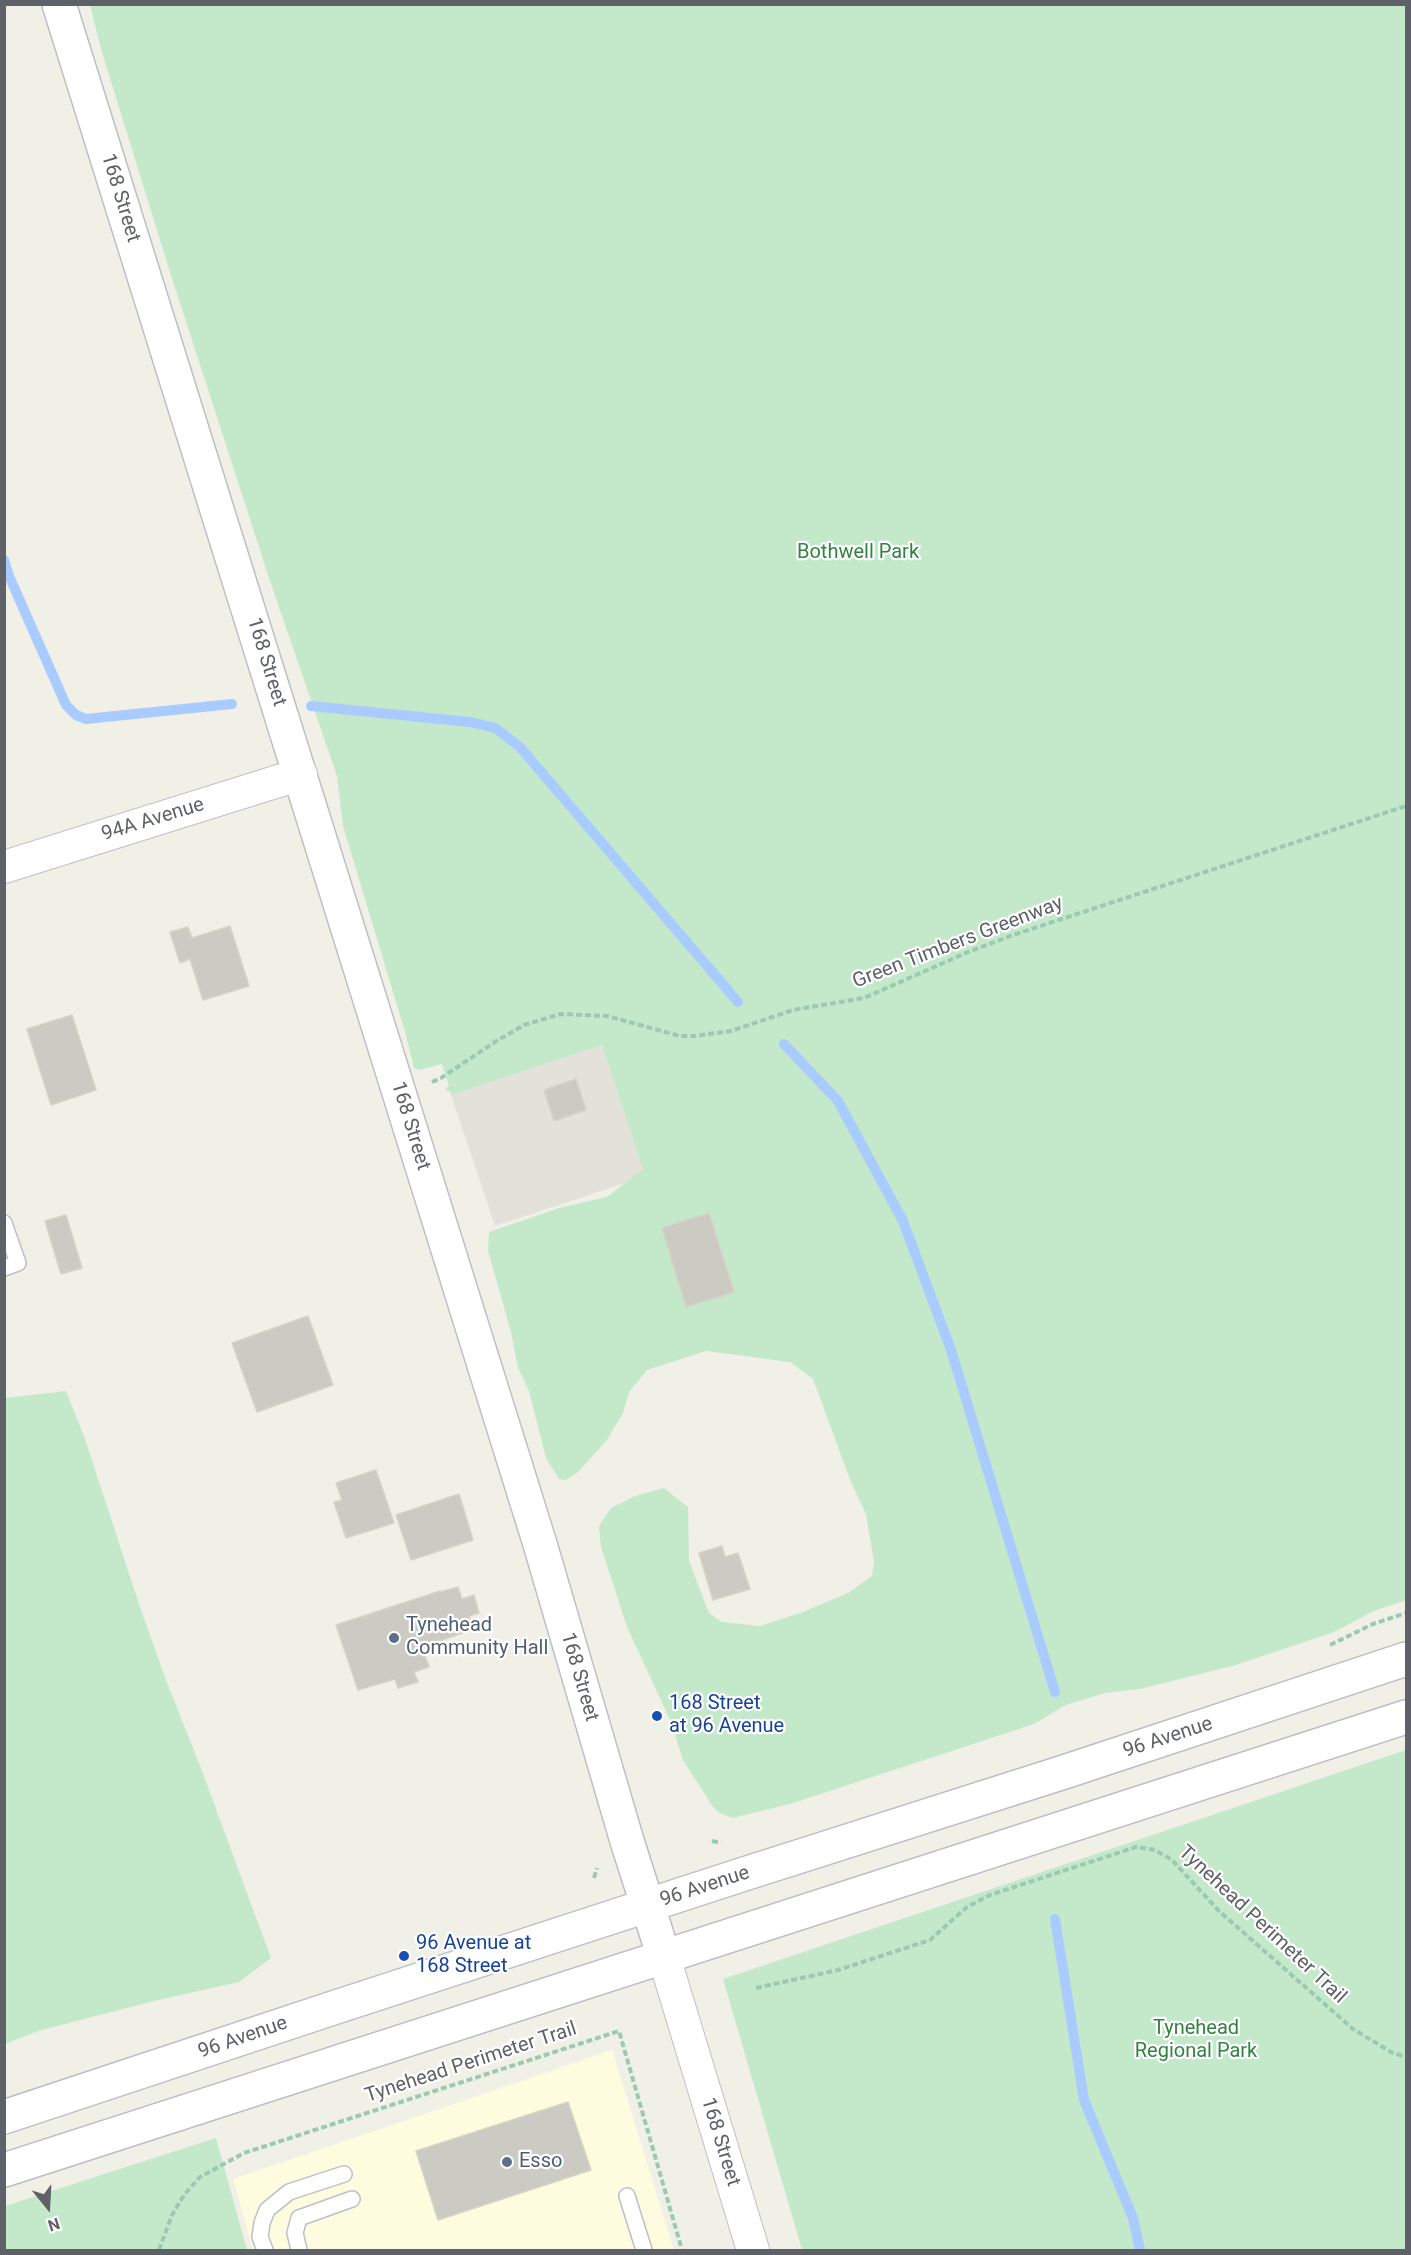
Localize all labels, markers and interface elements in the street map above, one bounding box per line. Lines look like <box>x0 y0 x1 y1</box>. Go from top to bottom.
street label: 168 Street <box>95 151 145 245</box>
park label: Bothwell Park <box>797 541 919 565</box>
street label: 168 Street <box>241 615 291 709</box>
street label: 94A Avenue <box>99 793 207 847</box>
street label: Green Timbers Greenway <box>849 892 1067 994</box>
street label: 168 Street <box>385 1079 435 1173</box>
place label: Tynehead Community Hall <box>406 1614 548 1661</box>
street label: 168 Street <box>555 1630 603 1724</box>
marker: Tynehead Community Hall <box>387 1631 401 1645</box>
place label: 168 Street at 96 Avenue <box>669 1692 784 1739</box>
marker: 168 Street at 96 Avenue <box>650 1709 664 1723</box>
street label: 96 Avenue <box>1120 1712 1216 1764</box>
street label: Tynehead Perimeter Trail <box>1173 1841 1351 2009</box>
street label: 96 Avenue <box>657 1861 753 1913</box>
place label: 96 Avenue at 168 Street <box>416 1932 531 1979</box>
marker: 96 Avenue at 168 Street <box>397 1949 411 1963</box>
street label: 96 Avenue <box>195 2012 291 2064</box>
street label: Tynehead Perimeter Trail <box>362 2017 580 2109</box>
park label: Tynehead Regional Park <box>1135 2017 1257 2064</box>
street label: 168 Street <box>695 2095 745 2189</box>
place label: Esso <box>519 2150 562 2174</box>
marker: Esso <box>500 2155 514 2169</box>
north arrow <box>18 2177 78 2237</box>
text: N <box>45 2214 62 2235</box>

